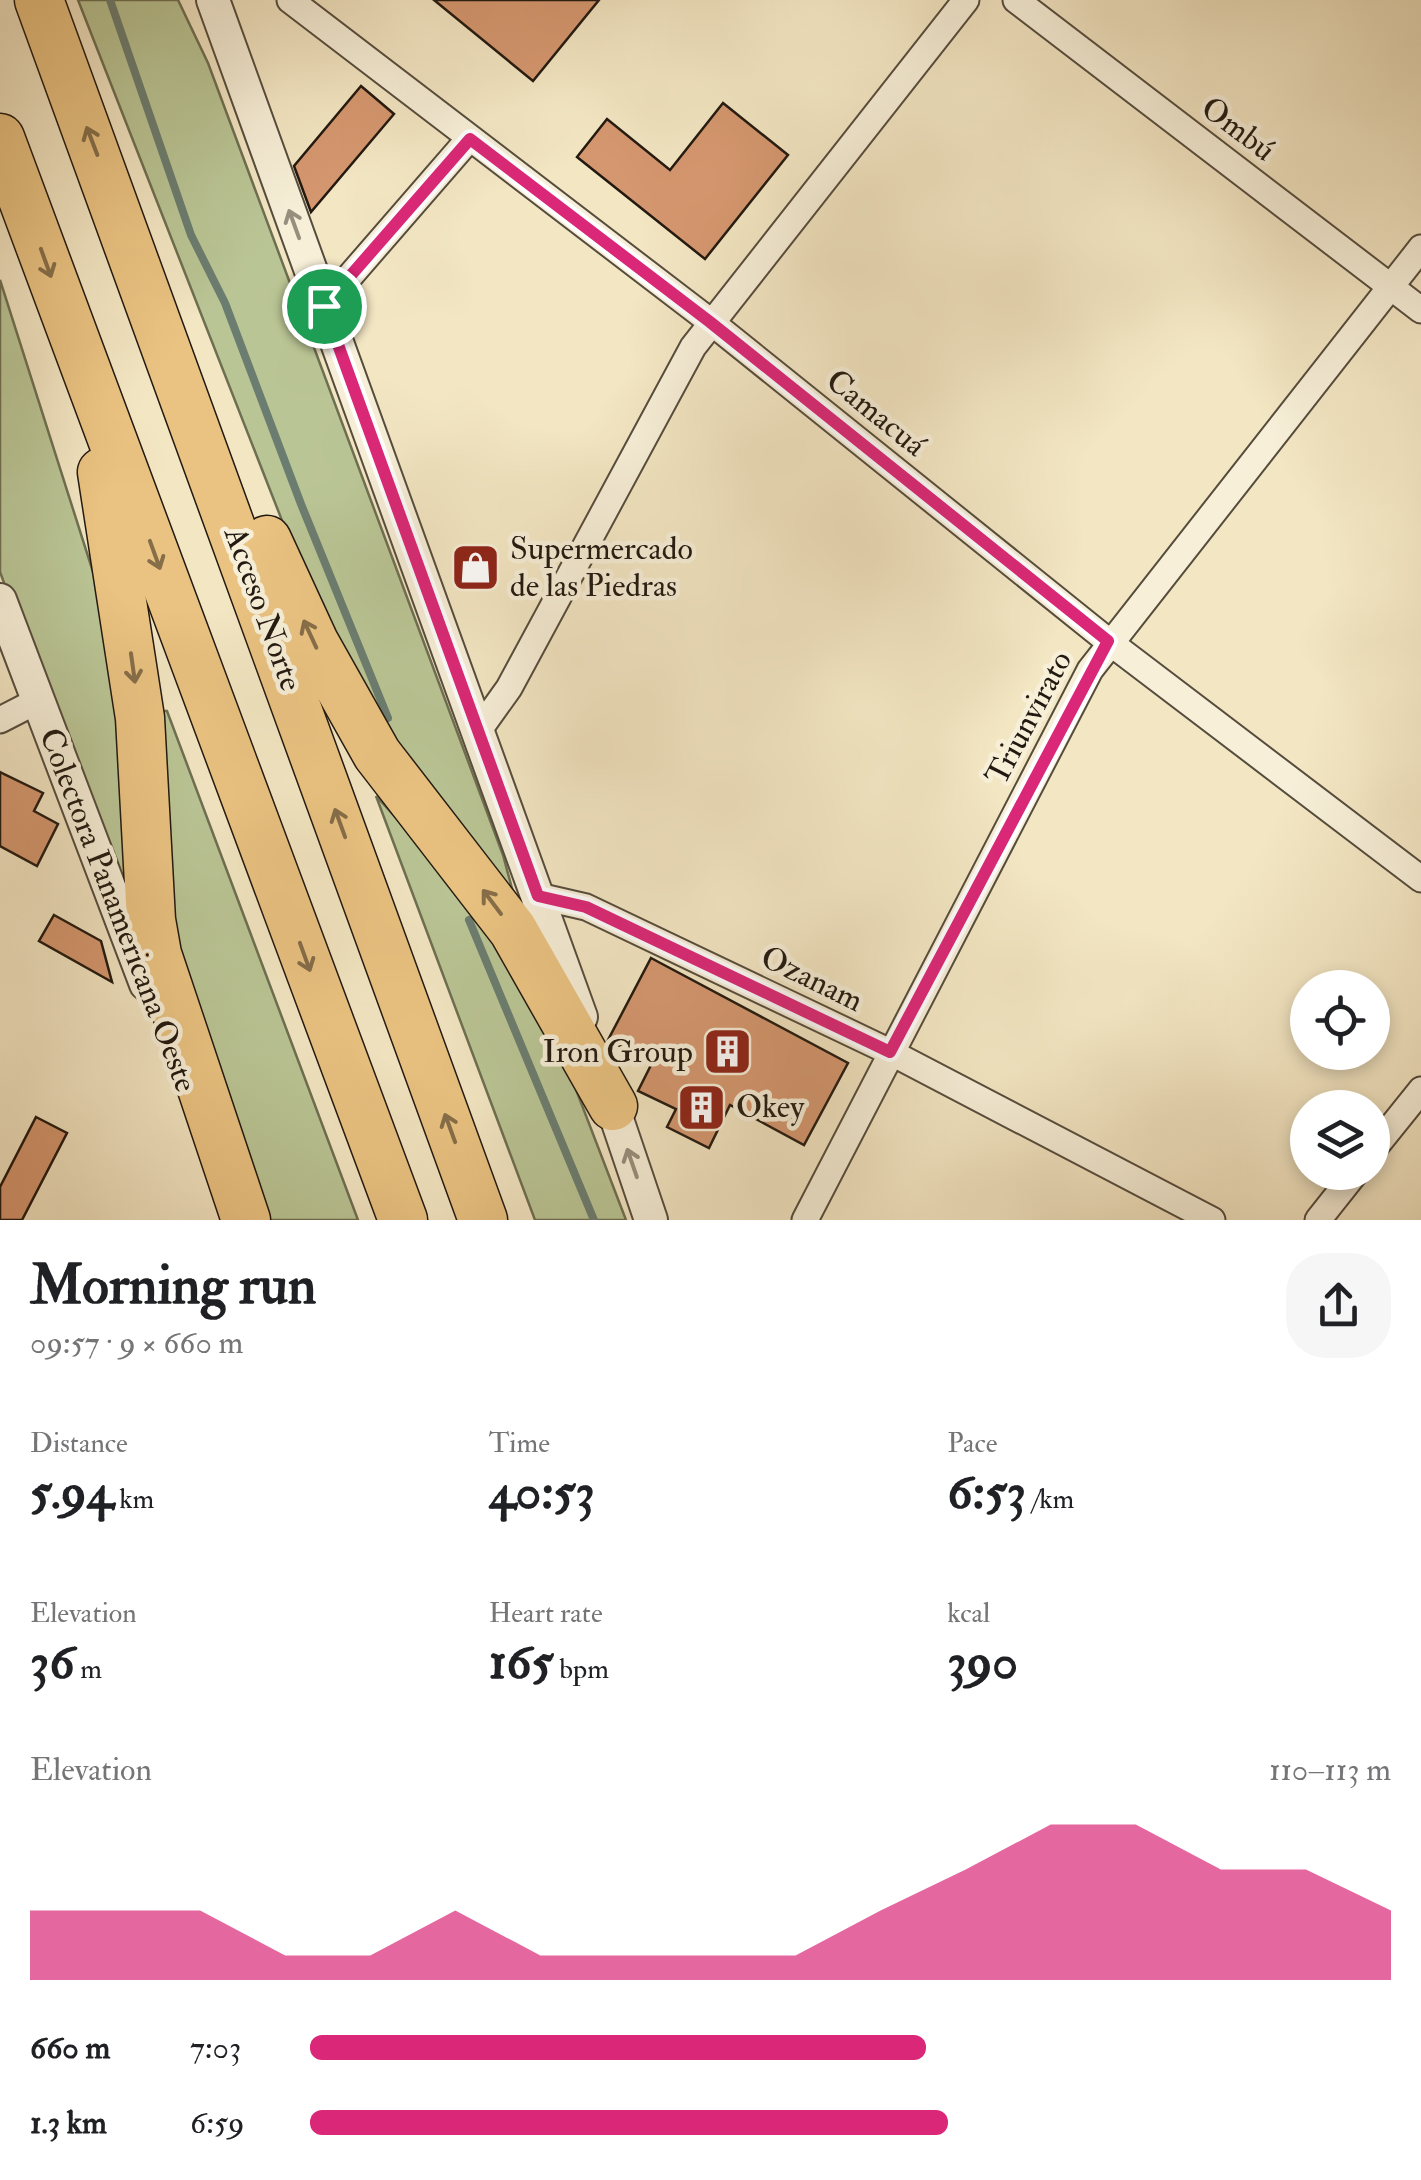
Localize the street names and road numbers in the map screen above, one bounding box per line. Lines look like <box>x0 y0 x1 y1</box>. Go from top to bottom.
street label: Ombú <box>1193 88 1283 170</box>
street label: Camacuá <box>818 361 935 466</box>
street label: Acceso Norte <box>215 521 311 696</box>
street label: Triunvirato <box>977 644 1081 792</box>
street label: Colectora Panamericana Oeste <box>30 723 206 1097</box>
street label: Ozanam <box>754 937 870 1021</box>

